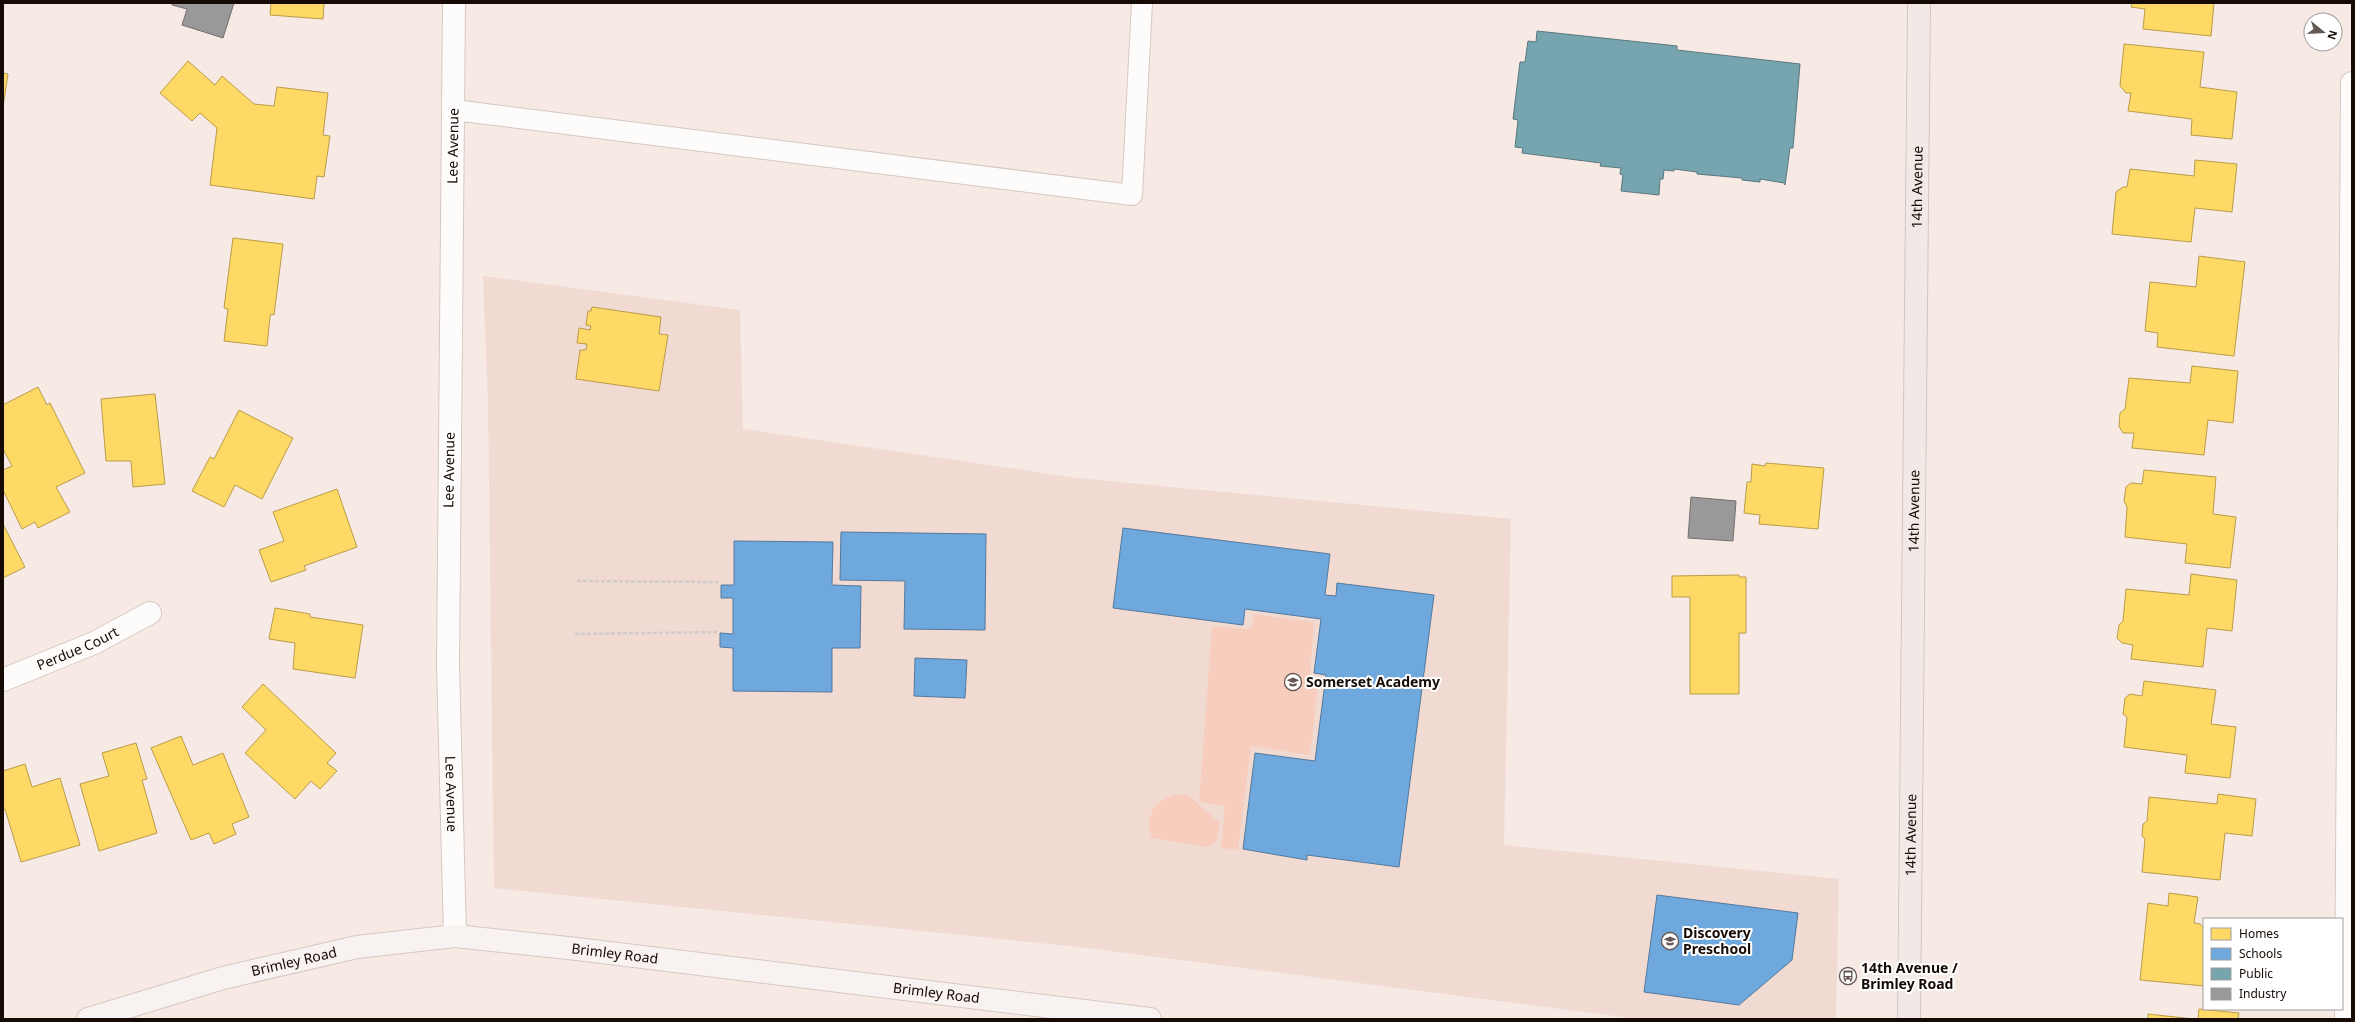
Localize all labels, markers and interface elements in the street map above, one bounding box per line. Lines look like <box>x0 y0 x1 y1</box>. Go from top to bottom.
north arrow <box>2303 12 2343 52</box>
text: N <box>2324 29 2342 42</box>
street label: Lee Avenue <box>442 108 463 184</box>
street label: 14th Avenue <box>1907 146 1927 228</box>
street label: Lee Avenue <box>438 432 459 508</box>
street label: 14th Avenue <box>1904 470 1923 552</box>
street label: Perdue Court <box>34 622 122 674</box>
school or university icon: Somerset Academy <box>1283 672 1303 692</box>
place label: Somerset Academy <box>1306 672 1440 691</box>
street label: Lee Avenue <box>441 756 462 832</box>
street label: 14th Avenue <box>1900 794 1920 876</box>
legend <box>2203 918 2343 1010</box>
place label: Discovery Preschool <box>1683 923 1751 958</box>
text: Homes <box>2239 925 2279 942</box>
school or university icon: Discovery Preschool <box>1660 931 1680 951</box>
street label: Brimley Road <box>570 938 659 968</box>
street label: Brimley Road <box>249 942 339 980</box>
text: Schools <box>2239 945 2282 962</box>
place label: 14th Avenue / Brimley Road <box>1861 958 1958 993</box>
text: Public <box>2239 965 2273 982</box>
bus stop icon: 14th Avenue / Brimley Road <box>1838 966 1858 986</box>
street label: Brimley Road <box>892 978 981 1007</box>
text: Industry <box>2239 985 2287 1002</box>

